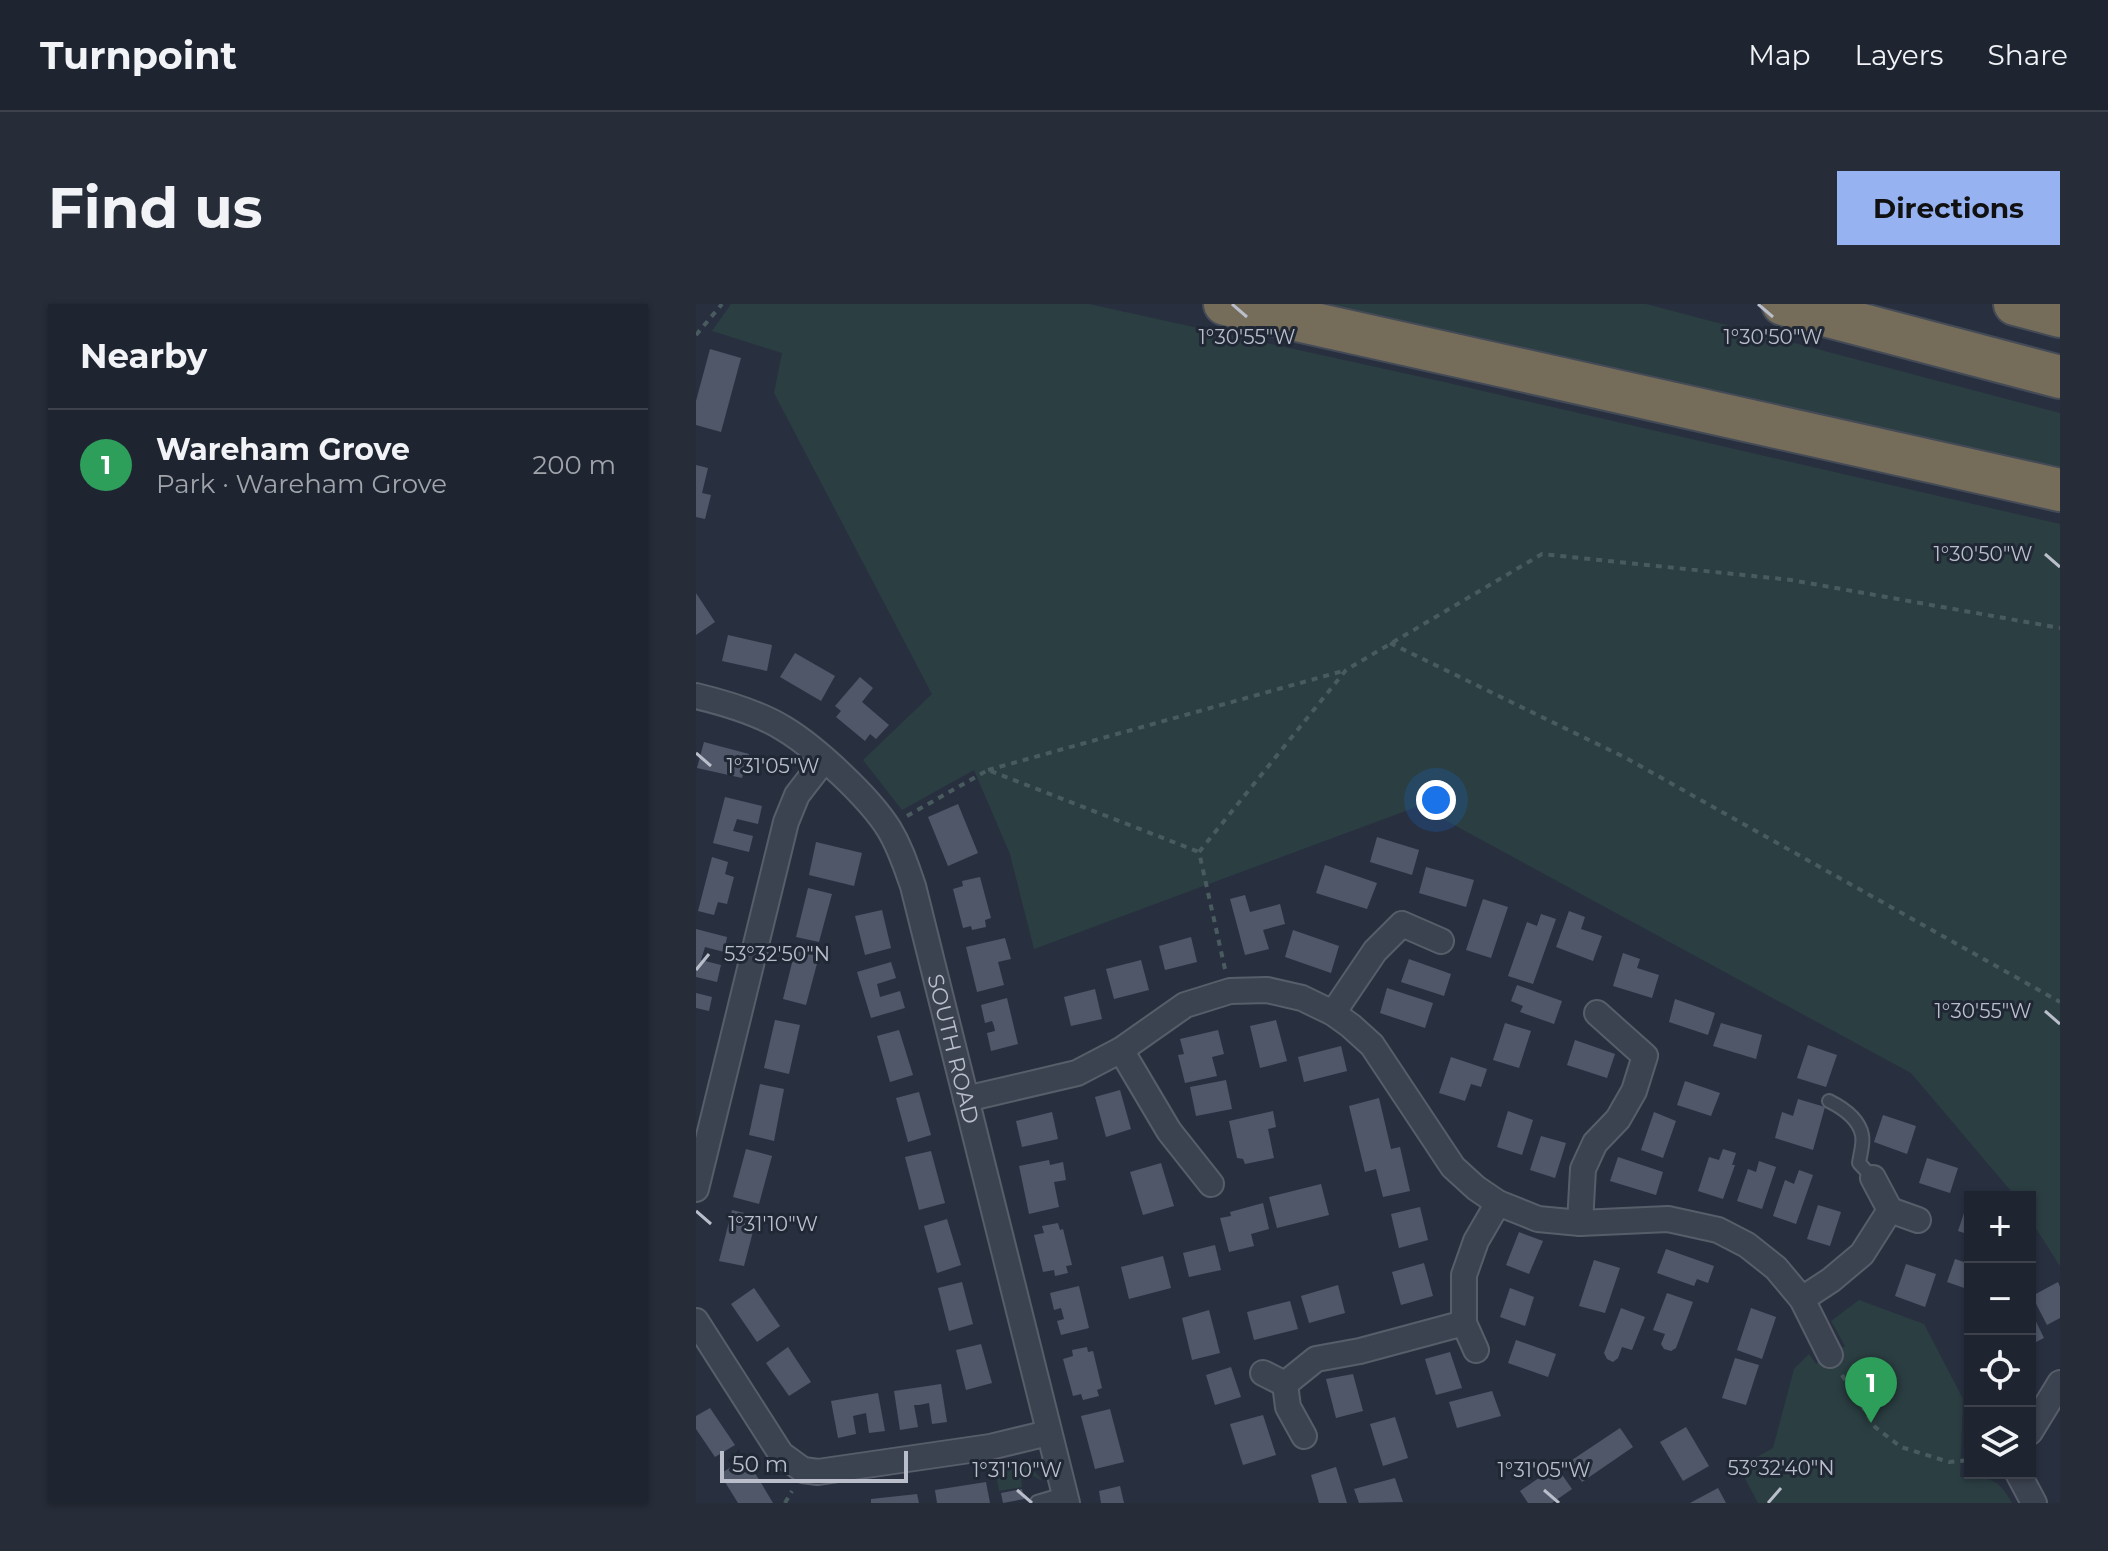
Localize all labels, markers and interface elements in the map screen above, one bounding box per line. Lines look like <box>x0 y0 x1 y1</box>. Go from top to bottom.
text: Turnpoint <box>40 32 237 79</box>
text: Map <box>1748 38 1811 72</box>
text: Layers <box>1855 38 1944 72</box>
text: Share <box>1988 38 2068 72</box>
button: Directions <box>1837 171 2060 245</box>
text: Find us <box>48 174 262 242</box>
text: 1°30'55"W <box>1198 325 1296 349</box>
text: 1°30'50"W <box>1723 325 1823 349</box>
text: Nearby <box>80 335 207 377</box>
text: Wareham Grove <box>156 431 410 468</box>
text: 1 <box>101 449 111 481</box>
text: 200 m <box>532 449 616 481</box>
text: Park · Wareham Grove <box>156 468 447 500</box>
text: 1°30'50"W <box>1933 542 2033 566</box>
text: 1°31'05"W <box>727 754 819 778</box>
your location <box>1416 780 1456 820</box>
text: 53°32'50"N <box>724 942 830 966</box>
street label: SOUTH ROAD <box>921 971 985 1127</box>
text: 1°30'55"W <box>1934 999 2032 1023</box>
map controls <box>1964 1191 2036 1479</box>
button: + <box>1964 1191 2036 1263</box>
text: 1°31'10"W <box>728 1212 818 1236</box>
button: − <box>1964 1263 2036 1335</box>
button: locate <box>1964 1335 2036 1407</box>
pin: 1 <box>1845 1357 1897 1423</box>
button: layers <box>1964 1407 2036 1479</box>
scale bar <box>720 1447 908 1483</box>
text: 50 m <box>732 1451 788 1478</box>
text: 53°32'40"N <box>1727 1456 1835 1480</box>
text: 1°31'10"W <box>972 1458 1062 1482</box>
text: 1°31'05"W <box>1498 1458 1590 1482</box>

